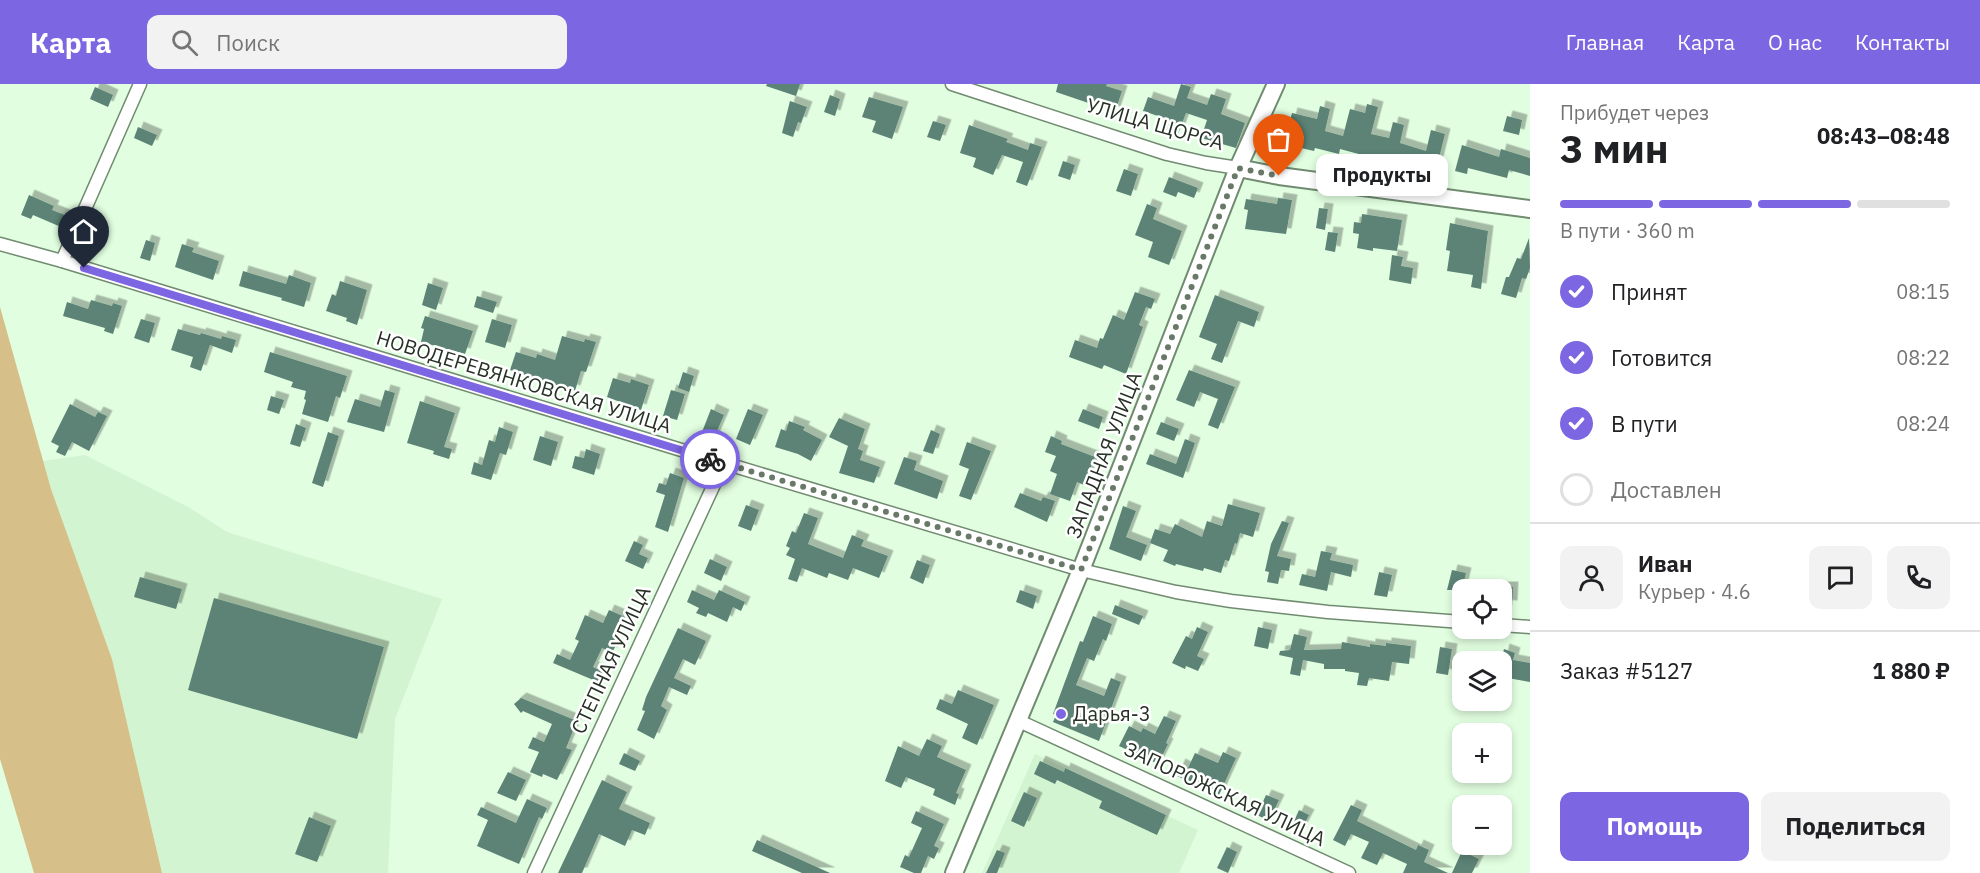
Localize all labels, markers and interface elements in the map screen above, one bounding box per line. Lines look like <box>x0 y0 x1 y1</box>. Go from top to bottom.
search box <box>147 15 567 69</box>
text: Карта <box>30 24 111 61</box>
icon: search <box>168 26 201 59</box>
text: Поиск <box>216 28 280 57</box>
text: Главная <box>1566 28 1644 56</box>
text: Карта <box>1677 28 1735 56</box>
text: О нас <box>1768 28 1822 56</box>
text: Контакты <box>1855 28 1950 56</box>
street label: УЛИЦА ЩОРСА <box>1083 91 1227 156</box>
text: Прибудет через <box>1560 99 1709 126</box>
pin <box>1253 114 1304 176</box>
text: 08:43–08:48 <box>1817 121 1950 150</box>
icon: bag <box>1262 123 1295 156</box>
text: 3 мин <box>1560 123 1669 174</box>
callout: Продукты <box>1315 155 1447 197</box>
text: Продукты <box>1333 161 1432 188</box>
pin <box>58 206 109 268</box>
icon: home <box>67 215 100 248</box>
text: В пути · 360 m <box>1560 217 1695 244</box>
icon: check <box>1560 275 1593 308</box>
text: Принят <box>1611 277 1687 306</box>
text: 08:15 <box>1896 278 1950 305</box>
street label: НОВОДЕРЕВЯНКОВСКАЯ УЛИЦА <box>373 324 675 439</box>
icon: check <box>1560 341 1593 374</box>
text: Готовится <box>1611 343 1712 372</box>
text: 08:22 <box>1896 344 1950 371</box>
street label: ЗАПАДНАЯ УЛИЦА <box>1059 367 1148 542</box>
icon: check <box>1560 407 1593 440</box>
text: В пути <box>1611 409 1678 438</box>
text: 08:24 <box>1896 410 1950 437</box>
courier <box>680 429 740 489</box>
icon: bike <box>694 443 727 476</box>
text: Доставлен <box>1611 475 1722 504</box>
button: person <box>1560 546 1623 609</box>
button: chat <box>1809 546 1872 609</box>
button: phone <box>1887 546 1950 609</box>
text: Иван <box>1638 549 1693 578</box>
text: Курьер · 4.6 <box>1638 578 1751 605</box>
map controls <box>1452 579 1512 855</box>
button: locate <box>1452 579 1512 639</box>
street label: СТЕПНАЯ УЛИЦА <box>565 581 657 738</box>
button: layers <box>1452 651 1512 711</box>
text: Заказ #5127 <box>1560 656 1693 685</box>
text: 1 880 ₽ <box>1872 656 1950 685</box>
place label: Дарья-3 <box>1073 700 1151 727</box>
marker: Дарья-3 <box>1054 707 1068 721</box>
button: + <box>1452 723 1512 783</box>
street label: ЗАПОРОЖСКАЯ УЛИЦА <box>1120 735 1330 852</box>
button: Помощь <box>1560 792 1749 861</box>
button: Поделиться <box>1761 792 1950 861</box>
button: − <box>1452 795 1512 855</box>

